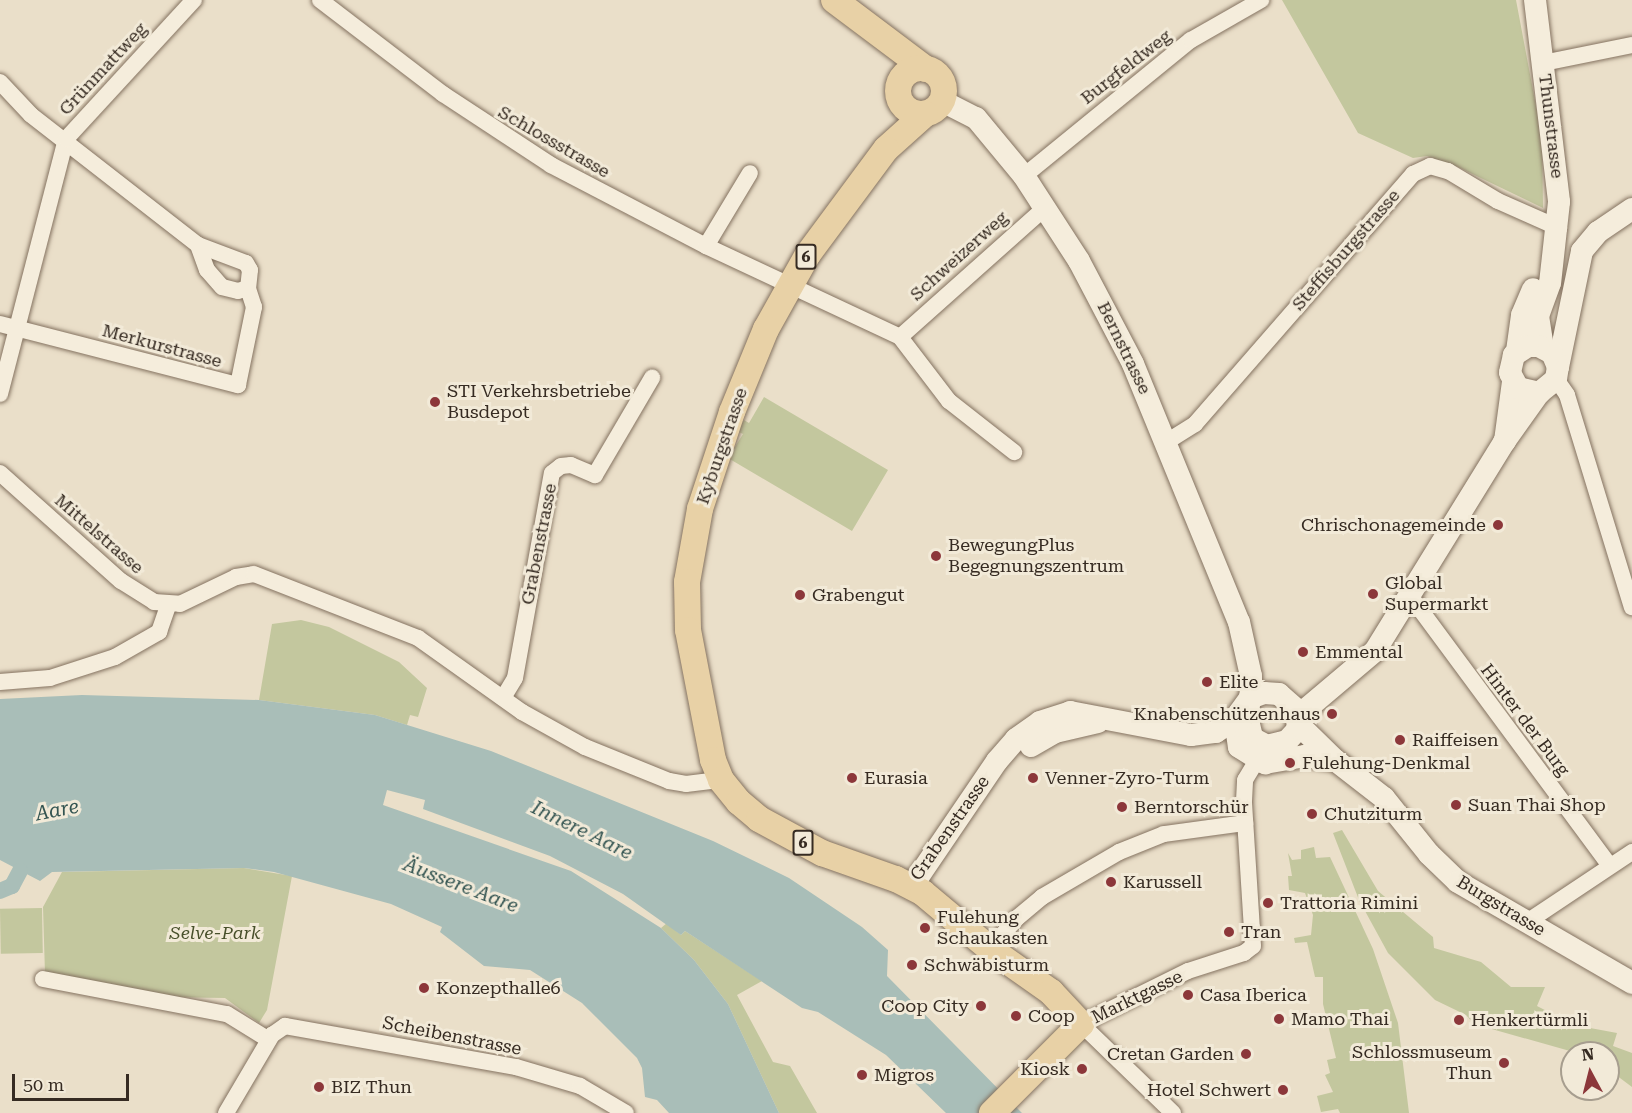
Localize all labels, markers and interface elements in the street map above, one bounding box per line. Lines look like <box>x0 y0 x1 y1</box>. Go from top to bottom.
street label: Grünmattweg <box>55 18 151 120</box>
street label: Burgfeldweg <box>1077 25 1175 109</box>
street label: Thunstrasse <box>1534 72 1568 180</box>
street label: Schlossstrasse <box>494 101 614 183</box>
street label: Steffisburgstrasse <box>1288 185 1404 315</box>
street label: Schweizerweg <box>906 207 1012 305</box>
road number: 6 <box>796 244 816 270</box>
street label: Bernstrasse <box>1092 298 1156 398</box>
street label: Merkurstrasse <box>100 320 224 372</box>
place label: STI Verkehrsbetriebe Busdepot <box>447 381 631 424</box>
street label: Kyburgstrasse <box>692 385 752 507</box>
marker: STI Verkehrsbetriebe Busdepot <box>428 395 442 409</box>
street label: Grabenstrasse <box>517 481 561 607</box>
street label: Mittelstrasse <box>50 490 148 578</box>
place label: Chrischonagemeinde <box>1301 514 1486 536</box>
marker: Chrischonagemeinde <box>1491 518 1505 532</box>
place label: BewegungPlus Begegnungszentrum <box>948 535 1124 578</box>
marker: BewegungPlus Begegnungszentrum <box>929 549 943 563</box>
place label: Global Supermarkt <box>1385 573 1488 616</box>
place label: Grabengut <box>812 584 904 606</box>
marker: Global Supermarkt <box>1366 587 1380 601</box>
marker: Grabengut <box>793 588 807 602</box>
place label: Emmental <box>1315 641 1403 663</box>
marker: Emmental <box>1296 645 1310 659</box>
street label: Hinter der Burg <box>1476 660 1574 780</box>
place label: Elite <box>1219 671 1258 693</box>
marker: Elite <box>1200 675 1214 689</box>
place label: Knabenschützenhaus <box>1134 703 1320 725</box>
marker: Knabenschützenhaus <box>1325 707 1339 721</box>
place label: Raiffeisen <box>1412 729 1499 751</box>
marker: Raiffeisen <box>1393 733 1407 747</box>
place label: Fulehung-Denkmal <box>1302 752 1470 774</box>
marker: Fulehung-Denkmal <box>1283 756 1297 770</box>
place label: Eurasia <box>864 767 928 789</box>
place label: Venner-Zyro-Turm <box>1045 767 1209 789</box>
marker: Eurasia <box>845 771 859 785</box>
street label: Grabenstrasse <box>906 771 994 885</box>
marker: Venner-Zyro-Turm <box>1026 771 1040 785</box>
water label: Aare <box>33 794 81 826</box>
place label: Suan Thai Shop <box>1468 794 1606 816</box>
water label: Innere Aare <box>528 795 636 865</box>
place label: Berntorschür <box>1134 796 1249 818</box>
marker: Suan Thai Shop <box>1449 798 1463 812</box>
marker: Berntorschür <box>1115 800 1129 814</box>
place label: Chutziturm <box>1324 803 1422 825</box>
marker: Chutziturm <box>1305 807 1319 821</box>
road number: 6 <box>792 830 814 856</box>
water label: Äussere Aare <box>400 852 522 918</box>
place label: Karussell <box>1123 871 1202 893</box>
street label: Burgstrasse <box>1453 871 1549 941</box>
marker: Karussell <box>1104 875 1118 889</box>
place label: Trattoria Rimini <box>1280 892 1418 914</box>
marker: Trattoria Rimini <box>1261 896 1275 910</box>
place label: Fulehung Schaukasten <box>937 907 1048 950</box>
marker: Fulehung Schaukasten <box>918 921 932 935</box>
place label: Tran <box>1241 921 1281 943</box>
park label: Selve-Park <box>170 922 260 944</box>
marker: Tran <box>1222 925 1236 939</box>
place label: Schwäbisturm <box>924 954 1049 976</box>
marker: Schwäbisturm <box>905 958 919 972</box>
street label: Marktgasse <box>1088 966 1186 1028</box>
place label: Konzepthalle6 <box>436 977 561 999</box>
marker: Konzepthalle6 <box>417 981 431 995</box>
place label: Casa Iberica <box>1200 984 1307 1006</box>
marker: Casa Iberica <box>1181 988 1195 1002</box>
place label: Coop City <box>881 995 969 1017</box>
marker: Coop City <box>974 999 988 1013</box>
place label: Coop <box>1028 1005 1075 1027</box>
place label: Mamo Thai <box>1291 1008 1389 1030</box>
marker: Coop <box>1009 1009 1023 1023</box>
place label: Henkertürmli <box>1471 1009 1588 1031</box>
street label: Scheibenstrasse <box>381 1012 523 1060</box>
marker: Mamo Thai <box>1272 1012 1286 1026</box>
marker: Henkertürmli <box>1452 1013 1466 1027</box>
north arrow <box>1560 1041 1620 1101</box>
place label: Schlossmuseum Thun <box>1352 1042 1492 1084</box>
place label: Cretan Garden <box>1107 1043 1234 1065</box>
text: N <box>1581 1044 1595 1065</box>
marker: Cretan Garden <box>1239 1047 1253 1061</box>
marker: Schlossmuseum Thun <box>1497 1056 1511 1070</box>
place label: Kiosk <box>1020 1058 1070 1080</box>
scale bar <box>15 1062 132 1100</box>
marker: Kiosk <box>1075 1062 1089 1076</box>
place label: Migros <box>874 1064 934 1086</box>
marker: Migros <box>855 1068 869 1082</box>
text: 50 m <box>23 1074 64 1095</box>
place label: BIZ Thun <box>331 1076 412 1098</box>
place label: Hotel Schwert <box>1147 1079 1271 1101</box>
marker: BIZ Thun <box>312 1080 326 1094</box>
marker: Hotel Schwert <box>1276 1083 1290 1097</box>

